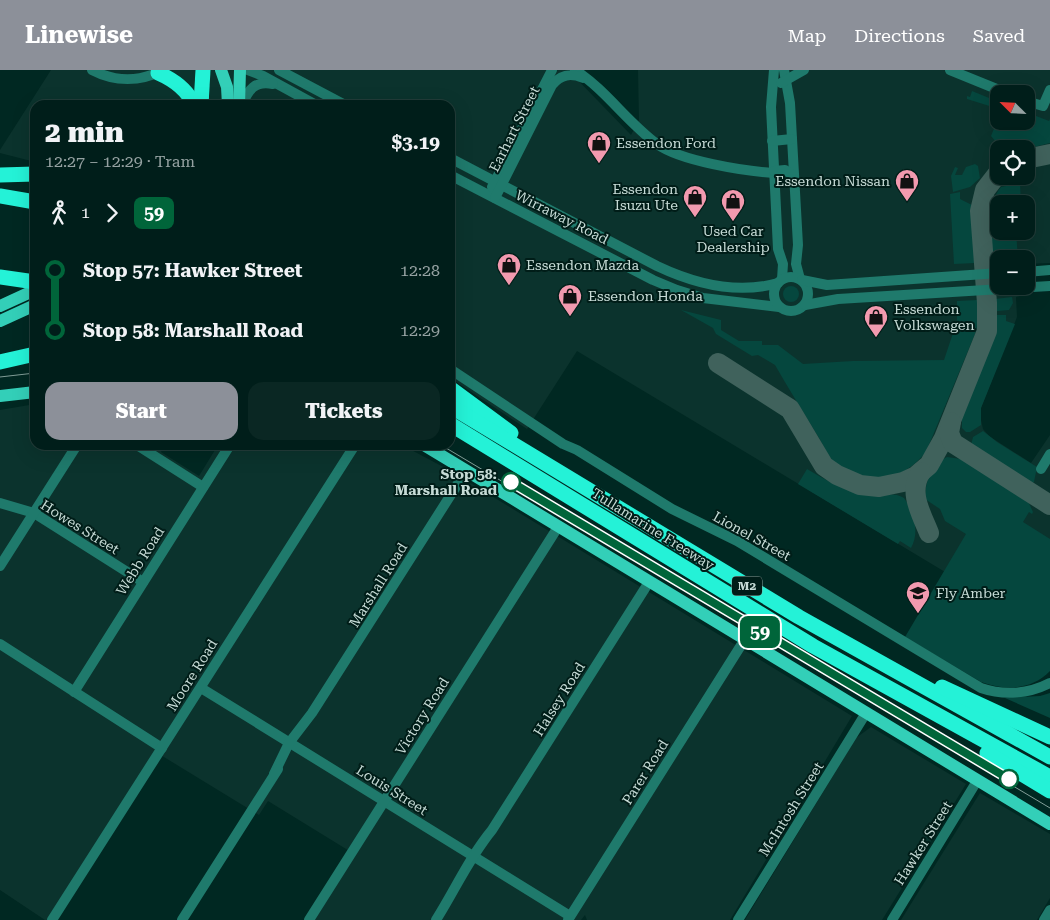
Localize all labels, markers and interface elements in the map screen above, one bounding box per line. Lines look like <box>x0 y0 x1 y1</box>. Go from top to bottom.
text: Linewise <box>25 21 133 49</box>
text: Map <box>788 25 826 46</box>
text: Directions <box>854 25 945 46</box>
text: Saved <box>973 25 1025 46</box>
street label: Earhart Street <box>486 84 542 174</box>
north arrow <box>990 85 1035 130</box>
map controls <box>990 85 1035 295</box>
text: 2 min <box>45 116 124 149</box>
shop icon: Essendon Ford <box>586 130 612 164</box>
text: $3.19 <box>391 131 440 154</box>
place label: Essendon Ford <box>616 135 716 151</box>
button: locate <box>990 140 1035 185</box>
text: 12:27 – 12:29 · Tram <box>45 152 195 171</box>
shop icon: Essendon Nissan <box>894 168 920 202</box>
place label: Essendon Nissan <box>775 173 890 189</box>
place label: Essendon Isuzu Ute <box>612 181 678 213</box>
shop icon: Essendon Isuzu Ute <box>682 184 708 218</box>
street label: Wirraway Road <box>513 187 611 247</box>
shop icon: Used Car Dealership <box>720 188 746 222</box>
button: + <box>990 195 1035 240</box>
icon: walk <box>45 199 73 227</box>
icon: forward <box>98 199 126 227</box>
text: 59 <box>144 202 164 223</box>
text: 1 <box>81 203 90 222</box>
place label: Used Car Dealership <box>696 223 770 255</box>
button: − <box>990 250 1035 295</box>
shop icon: Essendon Mazda <box>496 252 522 286</box>
place label: Essendon Mazda <box>526 257 639 273</box>
text: Stop 57: Hawker Street <box>83 259 303 282</box>
text: 12:28 <box>400 261 440 280</box>
shop icon: Essendon Honda <box>557 283 583 317</box>
place label: Essendon Honda <box>588 288 703 304</box>
place label: Essendon Volkswagen <box>894 301 975 333</box>
shop icon: Essendon Volkswagen <box>863 304 889 338</box>
text: Stop 58: Marshall Road <box>83 319 303 342</box>
text: 12:29 <box>400 321 440 340</box>
button: Start <box>45 382 238 440</box>
button: Tickets <box>248 382 440 440</box>
place label: Stop 58: Marshall Road <box>395 466 498 498</box>
marker: Stop 58: Marshall Road <box>501 472 521 492</box>
street label: Tullamarine Freeway <box>589 485 718 574</box>
street label: Howes Street <box>38 497 122 557</box>
street label: Lionel Street <box>710 508 794 564</box>
street label: Webb Road <box>113 524 167 598</box>
street label: Marshall Road <box>346 540 410 630</box>
road number: M2 <box>732 576 762 596</box>
school or university icon: Fly Amber <box>905 580 931 614</box>
place label: Fly Amber <box>936 585 1006 601</box>
line badge: 59 <box>738 616 782 648</box>
text: 59 <box>750 621 770 642</box>
street label: Moore Road <box>164 636 220 714</box>
street label: Halsey Road <box>530 659 588 739</box>
street label: Victory Road <box>392 674 452 758</box>
street label: Parer Road <box>619 737 671 807</box>
street label: McIntosh Street <box>756 759 826 859</box>
street label: Louis Street <box>353 762 431 818</box>
unlabelled marker <box>999 769 1019 789</box>
street label: Hawker Street <box>891 798 955 888</box>

